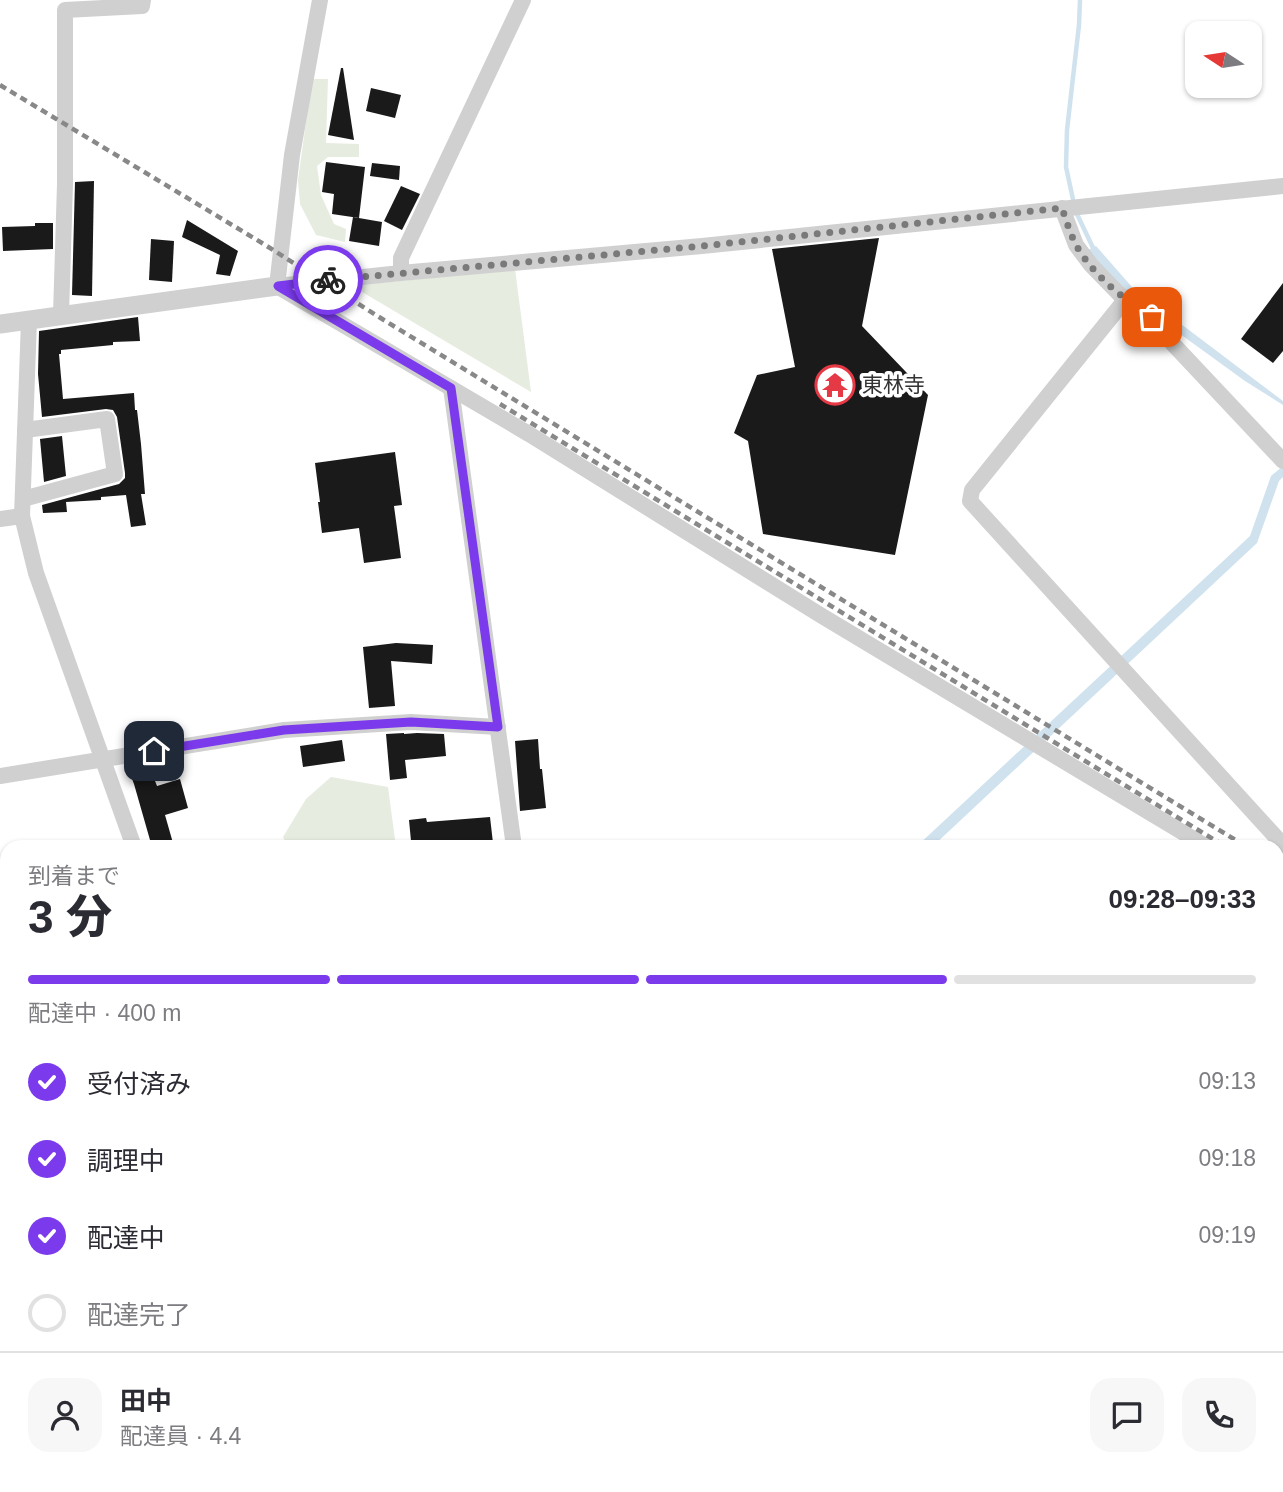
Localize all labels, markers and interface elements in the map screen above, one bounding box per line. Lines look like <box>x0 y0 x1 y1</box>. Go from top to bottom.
north arrow <box>1185 21 1262 98</box>
map controls <box>1185 21 1262 98</box>
courier <box>293 245 363 315</box>
icon: bike <box>309 261 347 299</box>
pin <box>1122 287 1182 347</box>
icon: bag <box>1133 298 1171 336</box>
temple icon: 東林寺 <box>814 364 856 406</box>
place label: 東林寺 <box>862 373 925 396</box>
pin <box>124 721 184 781</box>
icon: home <box>135 732 173 770</box>
text: 到着まで <box>28 863 120 889</box>
text: 09:28–09:33 <box>1109 884 1256 914</box>
text: 3 分 <box>28 891 112 943</box>
text: 配達中 · 400 m <box>28 1000 181 1026</box>
icon: check <box>28 1063 66 1101</box>
text: 09:13 <box>1198 1068 1256 1094</box>
text: 受付済み <box>87 1069 191 1099</box>
icon: check <box>28 1140 66 1178</box>
text: 09:18 <box>1198 1145 1256 1171</box>
text: 調理中 <box>87 1146 165 1176</box>
icon: check <box>28 1217 66 1255</box>
text: 09:19 <box>1198 1222 1256 1248</box>
text: 配達中 <box>87 1223 165 1253</box>
text: 配達完了 <box>87 1300 191 1330</box>
button: person <box>28 1378 102 1452</box>
button: chat <box>1090 1378 1164 1452</box>
button: phone <box>1182 1378 1256 1452</box>
text: 田中 <box>120 1386 172 1416</box>
text: 配達員 · 4.4 <box>120 1423 241 1449</box>

